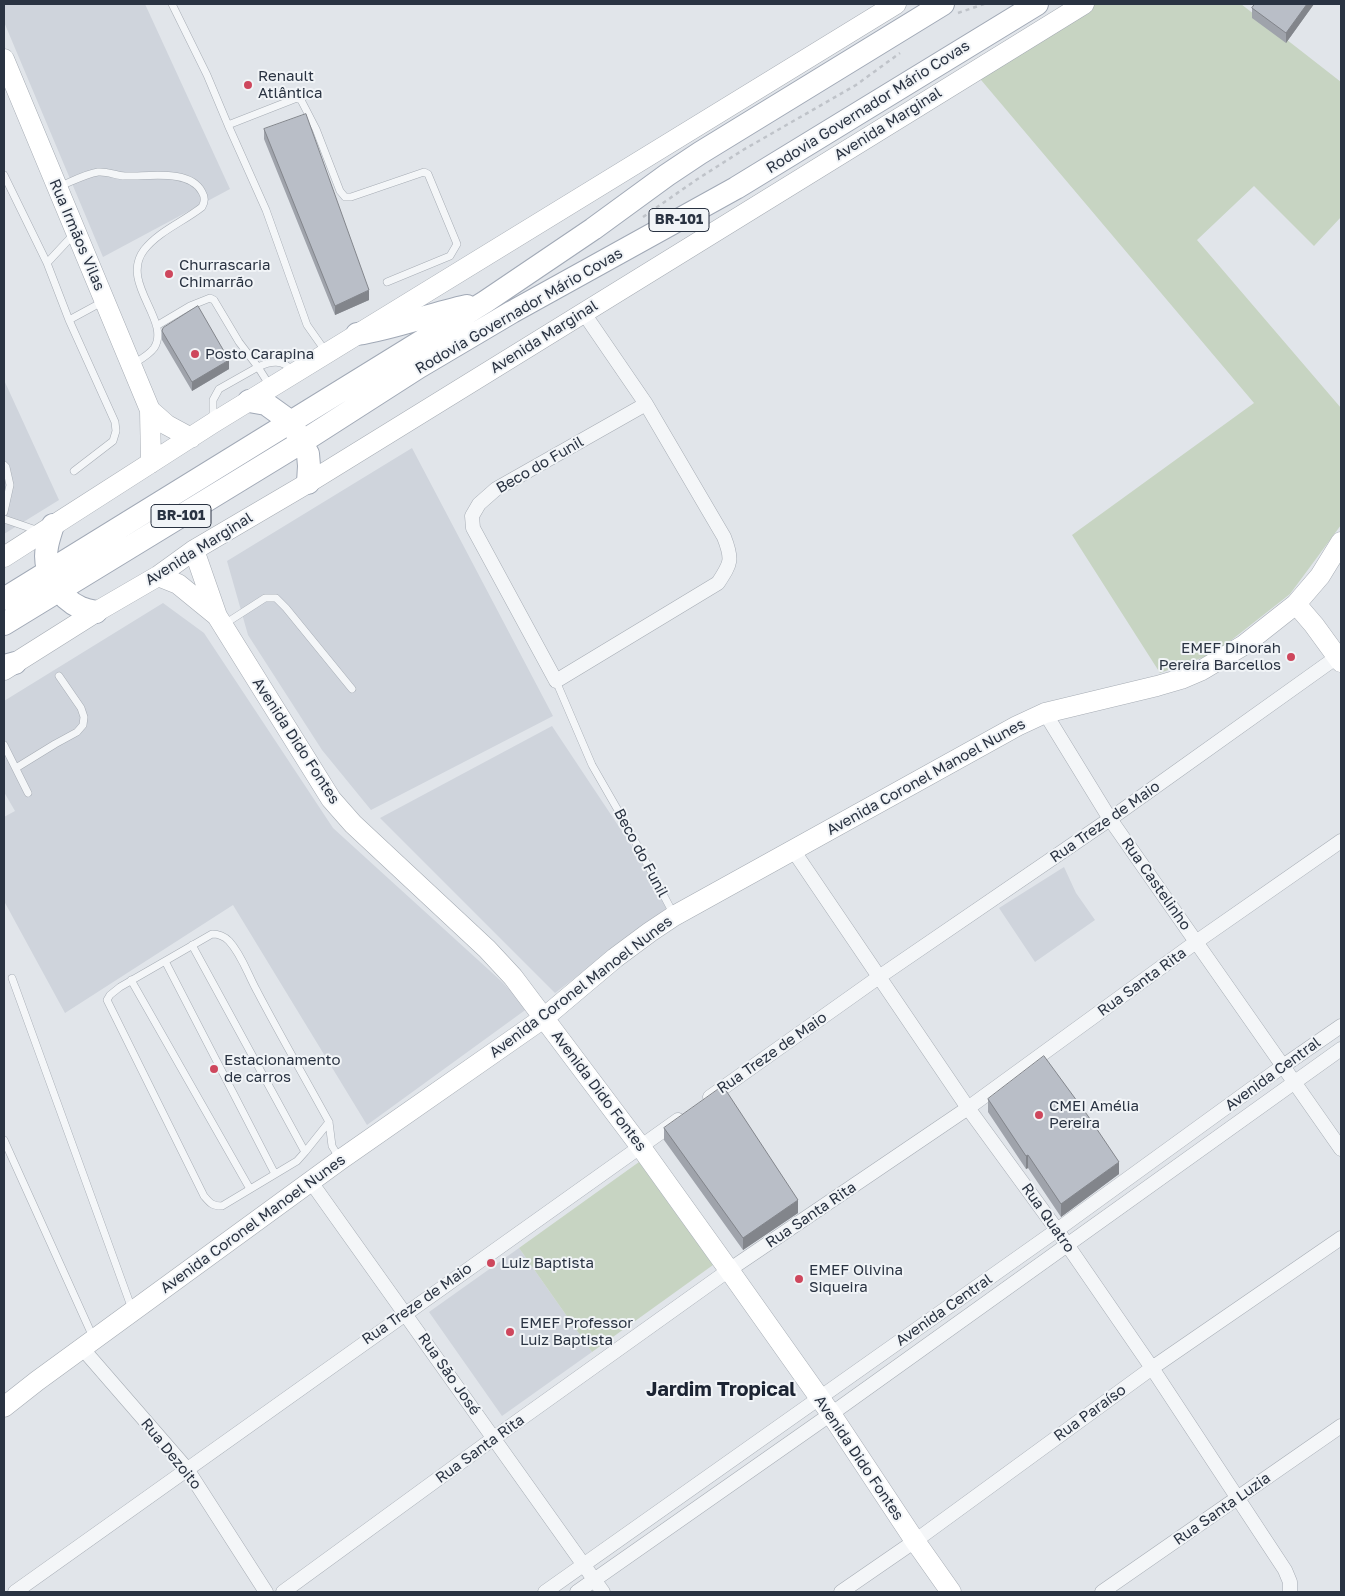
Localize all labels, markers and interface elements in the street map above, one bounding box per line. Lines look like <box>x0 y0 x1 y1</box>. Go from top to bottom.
street label: Rodovia Governador Mário Covas <box>763 37 973 177</box>
place label: Renault Atlântica <box>258 67 322 102</box>
marker: Renault Atlântica <box>242 79 254 91</box>
street label: Avenida Marginal <box>831 84 945 164</box>
street label: Rua Irmãos Vilas <box>45 176 109 294</box>
road number: BR-101 <box>649 208 709 232</box>
street label: Rodovia Governador Mário Covas <box>412 244 626 378</box>
place label: Churrascaria Chimarrão <box>179 256 270 291</box>
marker: Churrascaria Chimarrão <box>163 268 175 280</box>
street label: Avenida Marginal <box>487 297 601 377</box>
place label: Posto Carapina <box>205 345 314 363</box>
marker: Posto Carapina <box>189 348 201 360</box>
street label: Beco do Funil <box>493 433 587 497</box>
road number: BR-101 <box>151 504 211 528</box>
street label: Avenida Marginal <box>142 509 256 589</box>
place label: EMEF Dinorah Pereira Barcellos <box>1159 639 1281 674</box>
marker: EMEF Dinorah Pereira Barcellos <box>1285 651 1297 663</box>
street label: Avenida Dido Fontes <box>249 675 343 807</box>
street label: Avenida Coronel Manoel Nunes <box>824 715 1028 839</box>
street label: Rua Treze de Maio <box>1047 777 1163 867</box>
street label: Beco do Funil <box>610 806 672 900</box>
street label: Rua Castelinho <box>1117 834 1195 934</box>
street label: Avenida Coronel Manoel Nunes <box>486 912 676 1062</box>
street label: Rua Santa Rita <box>1094 944 1190 1020</box>
street label: Rua Treze de Maio <box>714 1008 830 1098</box>
street label: Avenida Dido Fontes <box>548 1027 650 1155</box>
street label: Avenida Central <box>1222 1033 1324 1115</box>
place label: Estacionamento de carros <box>224 1051 341 1086</box>
marker: Estacionamento de carros <box>208 1063 220 1075</box>
place label: CMEI Amélia Pereira <box>1049 1097 1139 1132</box>
marker: CMEI Amélia Pereira <box>1033 1109 1045 1121</box>
street label: Avenida Coronel Manoel Nunes <box>157 1151 349 1297</box>
street label: Rua Santa Rita <box>762 1178 860 1252</box>
street label: Rua Quatro <box>1018 1180 1078 1256</box>
place label: Luiz Baptista <box>501 1254 594 1272</box>
marker: Luiz Baptista <box>485 1257 497 1269</box>
street label: Rua Treze de Maio <box>359 1259 475 1349</box>
place label: EMEF Olivina Siqueira <box>809 1261 903 1296</box>
street label: Avenida Central <box>892 1270 996 1350</box>
marker: EMEF Olivina Siqueira <box>793 1273 805 1285</box>
place label: EMEF Professor Luiz Baptista <box>520 1314 633 1349</box>
marker: EMEF Professor Luiz Baptista <box>504 1326 516 1338</box>
street label: Rua São José <box>414 1330 484 1418</box>
district label: Jardim Tropical <box>646 1378 796 1402</box>
street label: Rua Paraíso <box>1051 1381 1129 1445</box>
street label: Avenida Dido Fontes <box>811 1392 907 1524</box>
street label: Rua Santa Rita <box>432 1411 528 1487</box>
street label: Rua Dezoito <box>137 1415 205 1493</box>
street label: Rua Santa Luzia <box>1170 1469 1274 1549</box>

